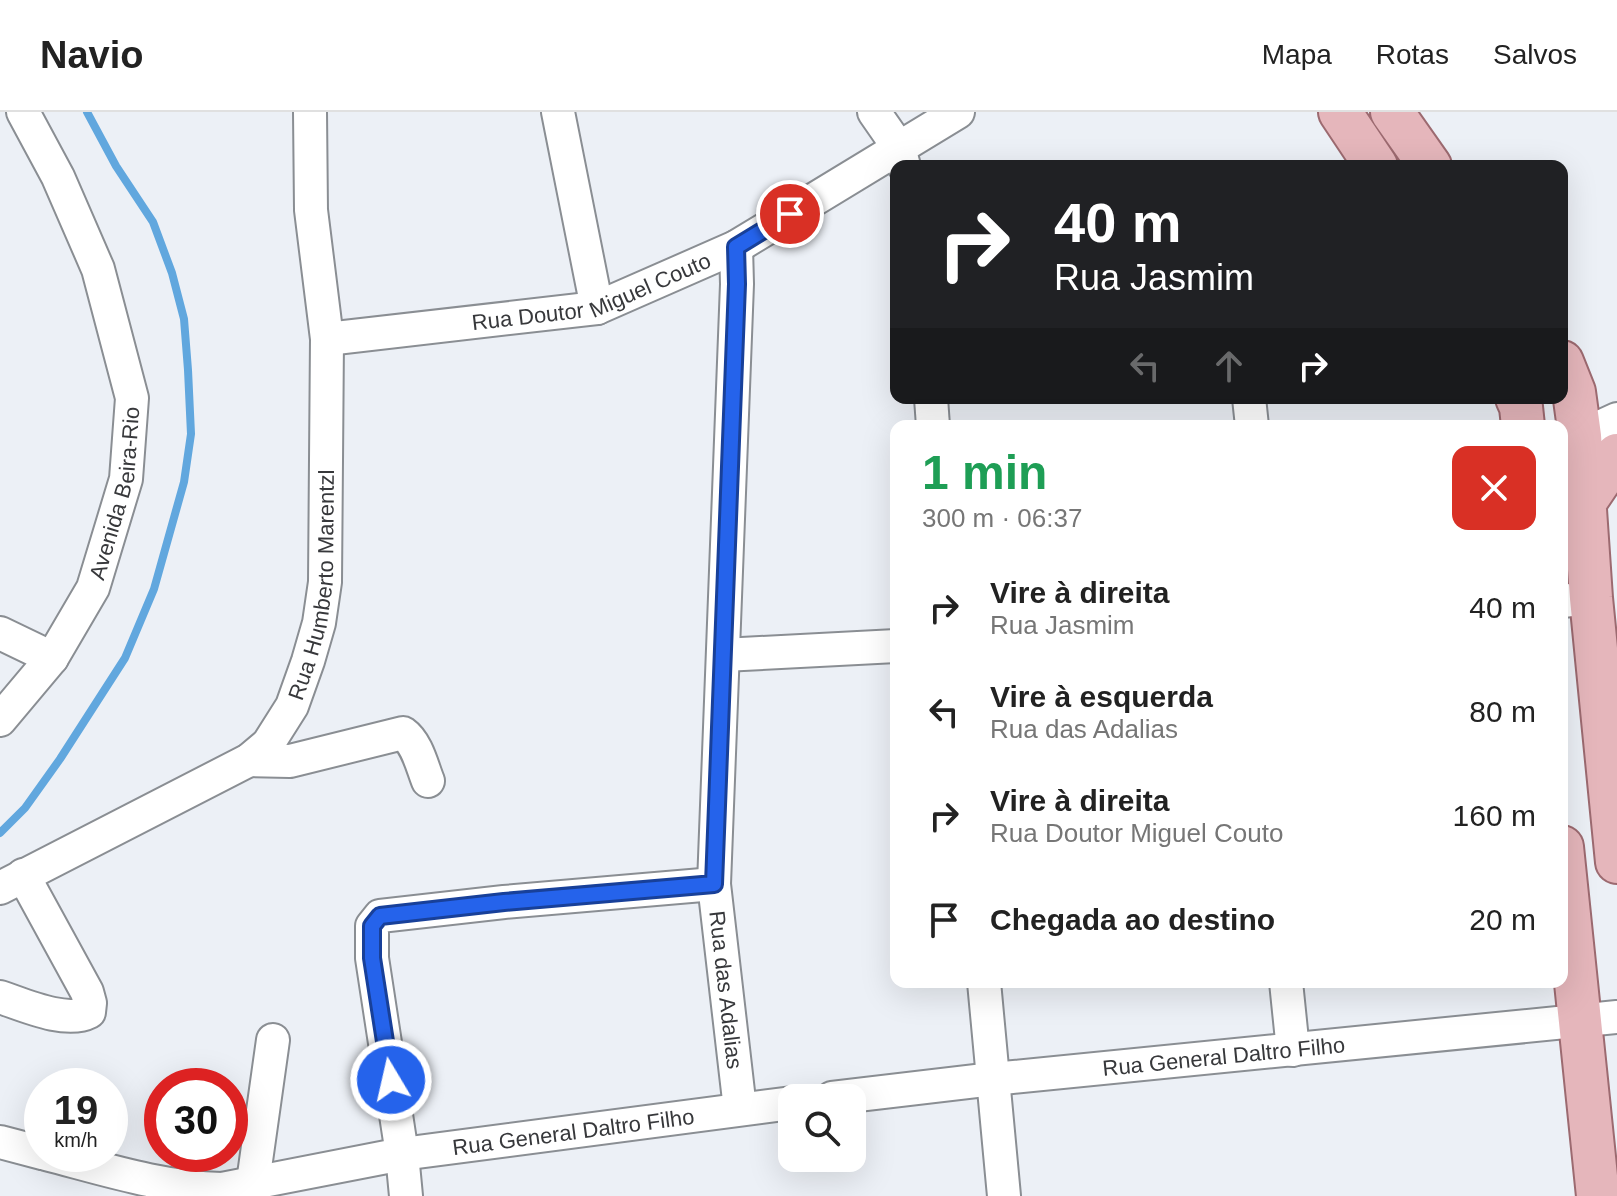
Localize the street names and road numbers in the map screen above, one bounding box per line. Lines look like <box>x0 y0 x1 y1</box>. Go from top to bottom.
street label: Rua Doutor Miguel Couto <box>470 247 714 335</box>
street label: Avenida Beira-Rio <box>84 406 144 583</box>
street label: Rua Humberto Marentzl <box>283 470 338 703</box>
street label: Rua das Adalias <box>705 909 748 1070</box>
street label: Rua General Daltro Filho <box>1101 1032 1346 1081</box>
street label: Rua General Daltro Filho <box>451 1103 696 1160</box>

